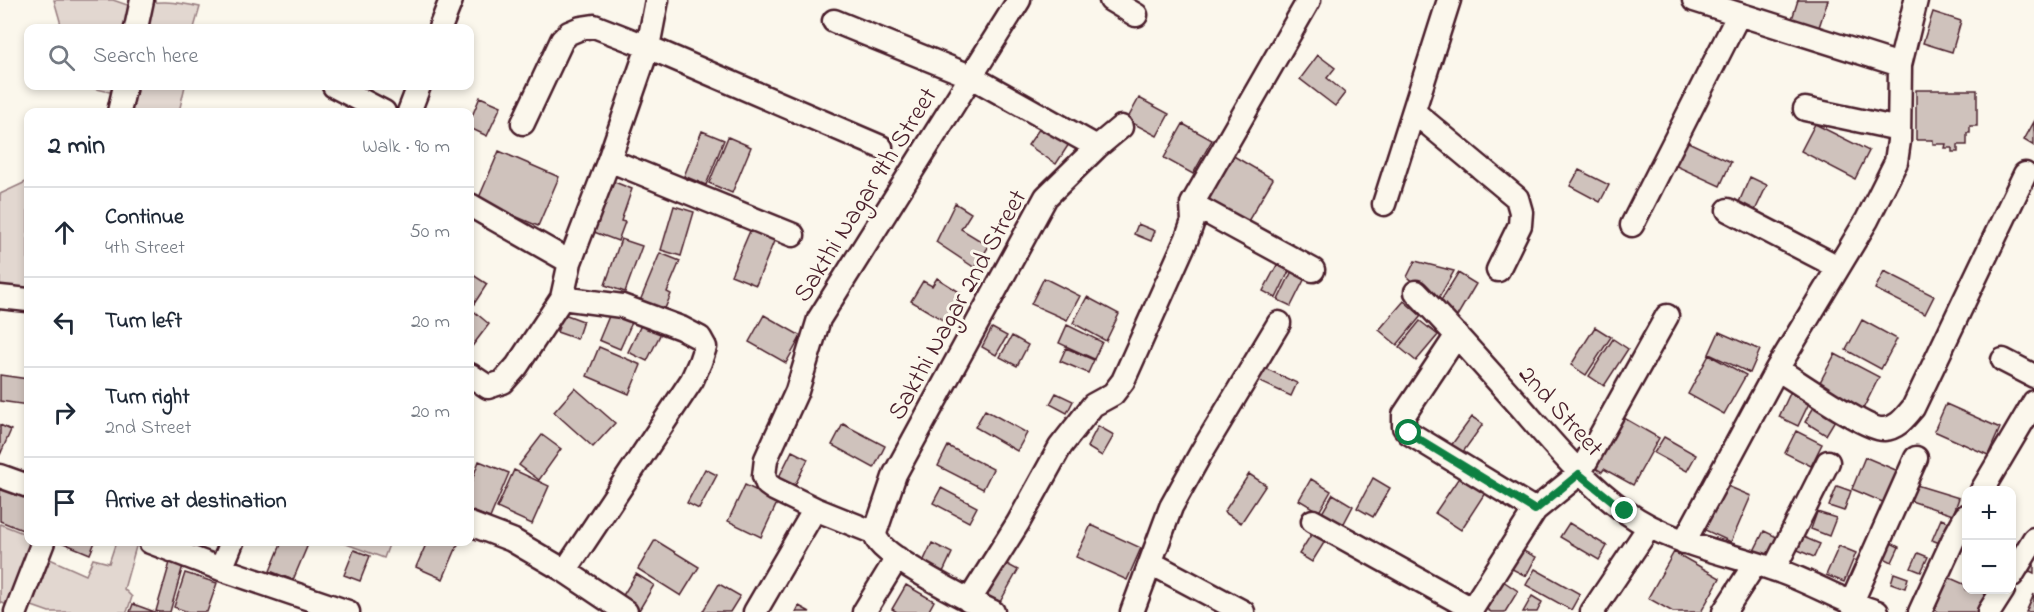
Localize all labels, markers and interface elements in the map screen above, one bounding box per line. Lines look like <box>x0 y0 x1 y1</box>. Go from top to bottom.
search box <box>24 24 474 90</box>
icon: search <box>45 41 78 74</box>
text: Search here <box>93 41 198 73</box>
street label: Sakthi Nagar 9th Street <box>785 80 948 310</box>
text: 2 min <box>48 128 105 166</box>
text: Walk · 90 m <box>362 133 450 162</box>
street label: Sakthi Nagar 2nd Street <box>879 183 1038 428</box>
text: Continue <box>105 202 184 234</box>
icon: ahead <box>48 216 81 249</box>
text: 50 m <box>409 218 450 247</box>
text: 4th Street <box>105 234 185 263</box>
icon: left <box>48 306 81 339</box>
text: Turn left <box>105 306 182 338</box>
text: 20 m <box>411 308 450 337</box>
street label: 2nd Street <box>1508 358 1612 467</box>
text: Turn right <box>105 382 190 414</box>
icon: right <box>48 396 81 429</box>
text: 20 m <box>411 398 450 427</box>
text: 2nd Street <box>105 414 191 443</box>
route start <box>1395 419 1421 445</box>
icon: arrive <box>48 486 81 519</box>
text: Arrive at destination <box>105 486 287 518</box>
map controls <box>1962 486 2016 594</box>
button: + <box>1962 486 2016 540</box>
route end <box>1611 497 1637 523</box>
button: − <box>1962 540 2016 594</box>

